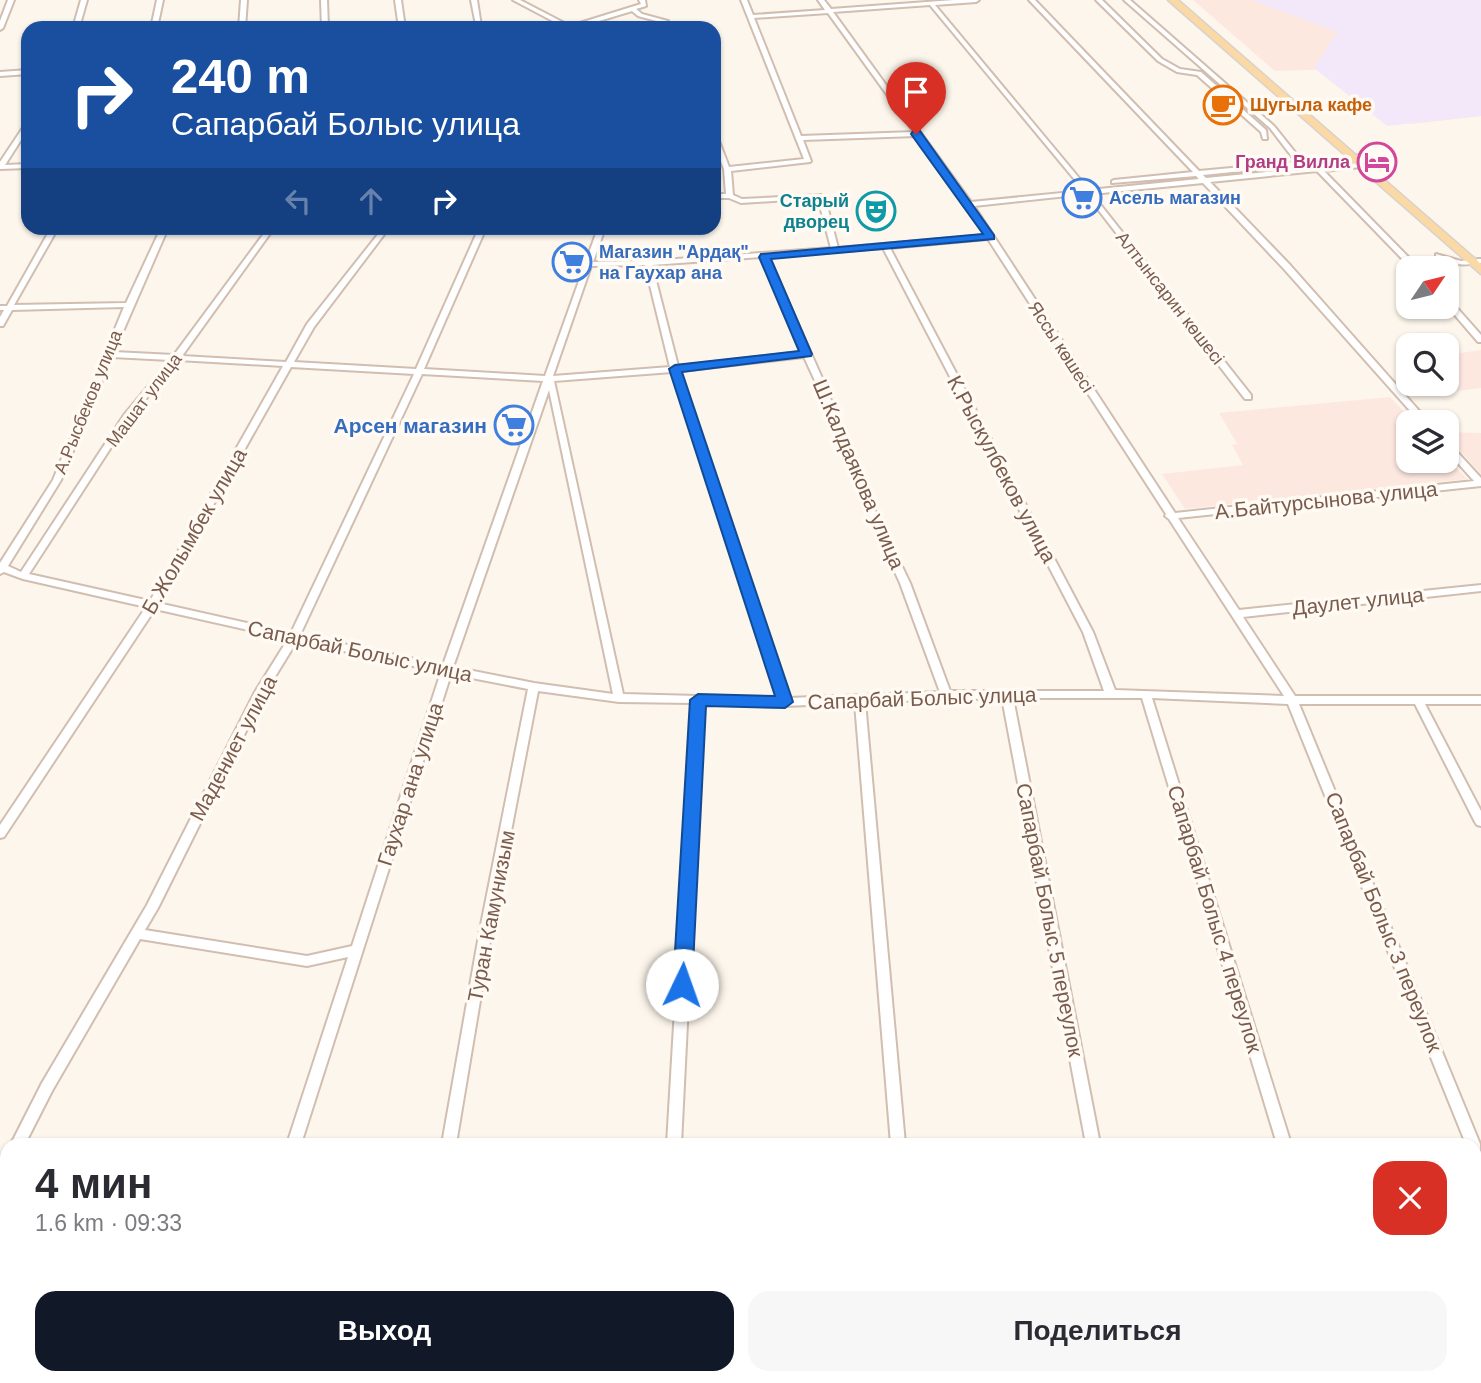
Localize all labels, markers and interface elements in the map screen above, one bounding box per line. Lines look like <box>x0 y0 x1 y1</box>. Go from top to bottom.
icon: right <box>56 49 147 140</box>
text: 240 m <box>171 49 310 103</box>
pin <box>886 62 946 134</box>
icon: arrive <box>897 73 935 111</box>
cafe icon: Шугыла кафе <box>1202 84 1244 126</box>
place label: Шугыла кафе <box>1250 95 1372 115</box>
text: Сапарбай Болыс улица <box>171 106 520 142</box>
hotel icon: Гранд Вилла <box>1356 141 1398 183</box>
place label: Гранд Вилла <box>1235 152 1351 172</box>
supermarket icon: Асель магазин <box>1061 177 1103 219</box>
icon: left <box>279 182 317 220</box>
icon: ahead <box>352 182 390 220</box>
icon: right <box>425 182 463 220</box>
place label: Асель магазин <box>1109 188 1241 208</box>
theatre icon: Старый дворец <box>855 190 897 232</box>
place label: Старый дворец <box>780 191 849 232</box>
street label: Алтынсарин көшесі <box>1112 228 1228 368</box>
supermarket icon: Магазин "Ардақ" на Гаухар ана <box>551 241 593 283</box>
place label: Магазин "Ардақ" на Гаухар ана <box>599 242 749 283</box>
north arrow <box>1396 256 1460 318</box>
map controls <box>1396 256 1459 473</box>
street label: Яссы көшесі <box>1024 298 1098 396</box>
street label: А.Рысбеков улица <box>50 326 126 477</box>
button: search <box>1396 333 1459 396</box>
street label: Машат улица <box>102 348 186 451</box>
street label: К.Рыскулбеков улица <box>943 371 1061 567</box>
street label: Ш.Калдаякова улица <box>809 376 910 573</box>
supermarket icon: Арсен магазин <box>493 404 535 446</box>
button: layers <box>1396 410 1459 473</box>
place label: Арсен магазин <box>333 414 487 437</box>
street label: Б.Жолымбек улица <box>137 444 251 618</box>
street label: А.Байтурсынова улица <box>1213 477 1439 523</box>
street label: Даулет улица <box>1291 583 1425 619</box>
street label: Сапарбай Болыс улица <box>246 616 475 686</box>
street label: Мадениет улица <box>185 671 281 824</box>
street label: Сапарбай Болыс улица <box>807 682 1037 713</box>
street label: Гаухар ана улица <box>373 699 447 868</box>
street label: Сапарбай Болыс 5 переулок <box>1012 781 1088 1060</box>
street label: Сапарбай Болыс 4 переулок <box>1163 783 1267 1056</box>
street label: Сапарбай Болыс 3 переулок <box>1321 789 1447 1056</box>
street label: Туран Камунизым <box>463 828 519 1004</box>
position arrow <box>645 948 719 1022</box>
text: 4 мин <box>35 1160 152 1207</box>
button: close <box>1373 1161 1447 1235</box>
text: 1.6 km · 09:33 <box>35 1210 182 1236</box>
button: Выход <box>35 1291 734 1371</box>
button: Поделиться <box>748 1291 1447 1371</box>

